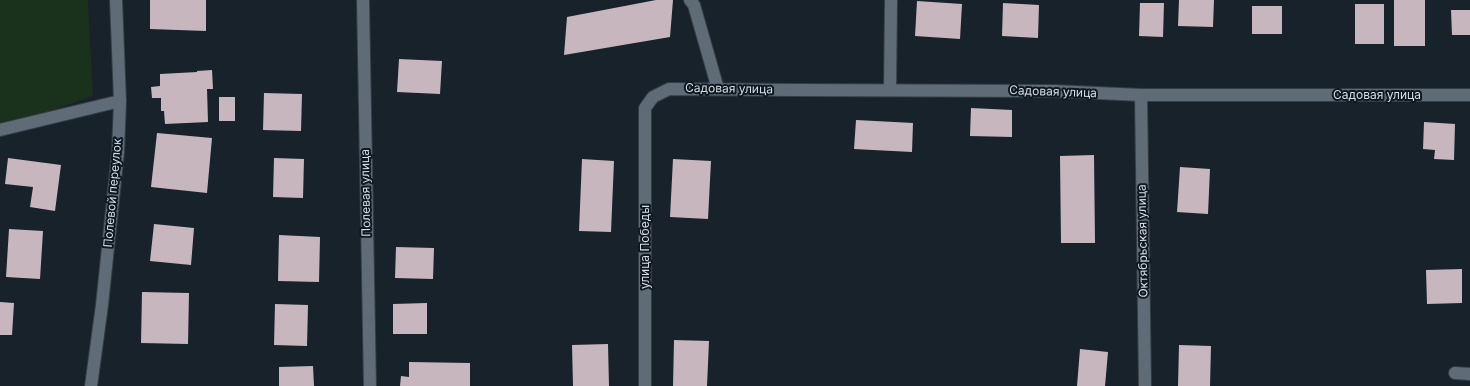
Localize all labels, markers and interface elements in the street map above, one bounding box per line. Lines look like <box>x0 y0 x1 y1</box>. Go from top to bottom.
street label: Садовая улица <box>685 81 773 97</box>
street label: Садовая улица <box>1009 83 1097 101</box>
street label: Садовая улица <box>1333 88 1421 102</box>
street label: Полевой переулок <box>101 138 125 248</box>
street label: Полевая улица <box>358 149 374 237</box>
street label: Октябрьская улица <box>1135 184 1151 298</box>
street label: улица Победы <box>638 205 652 289</box>

